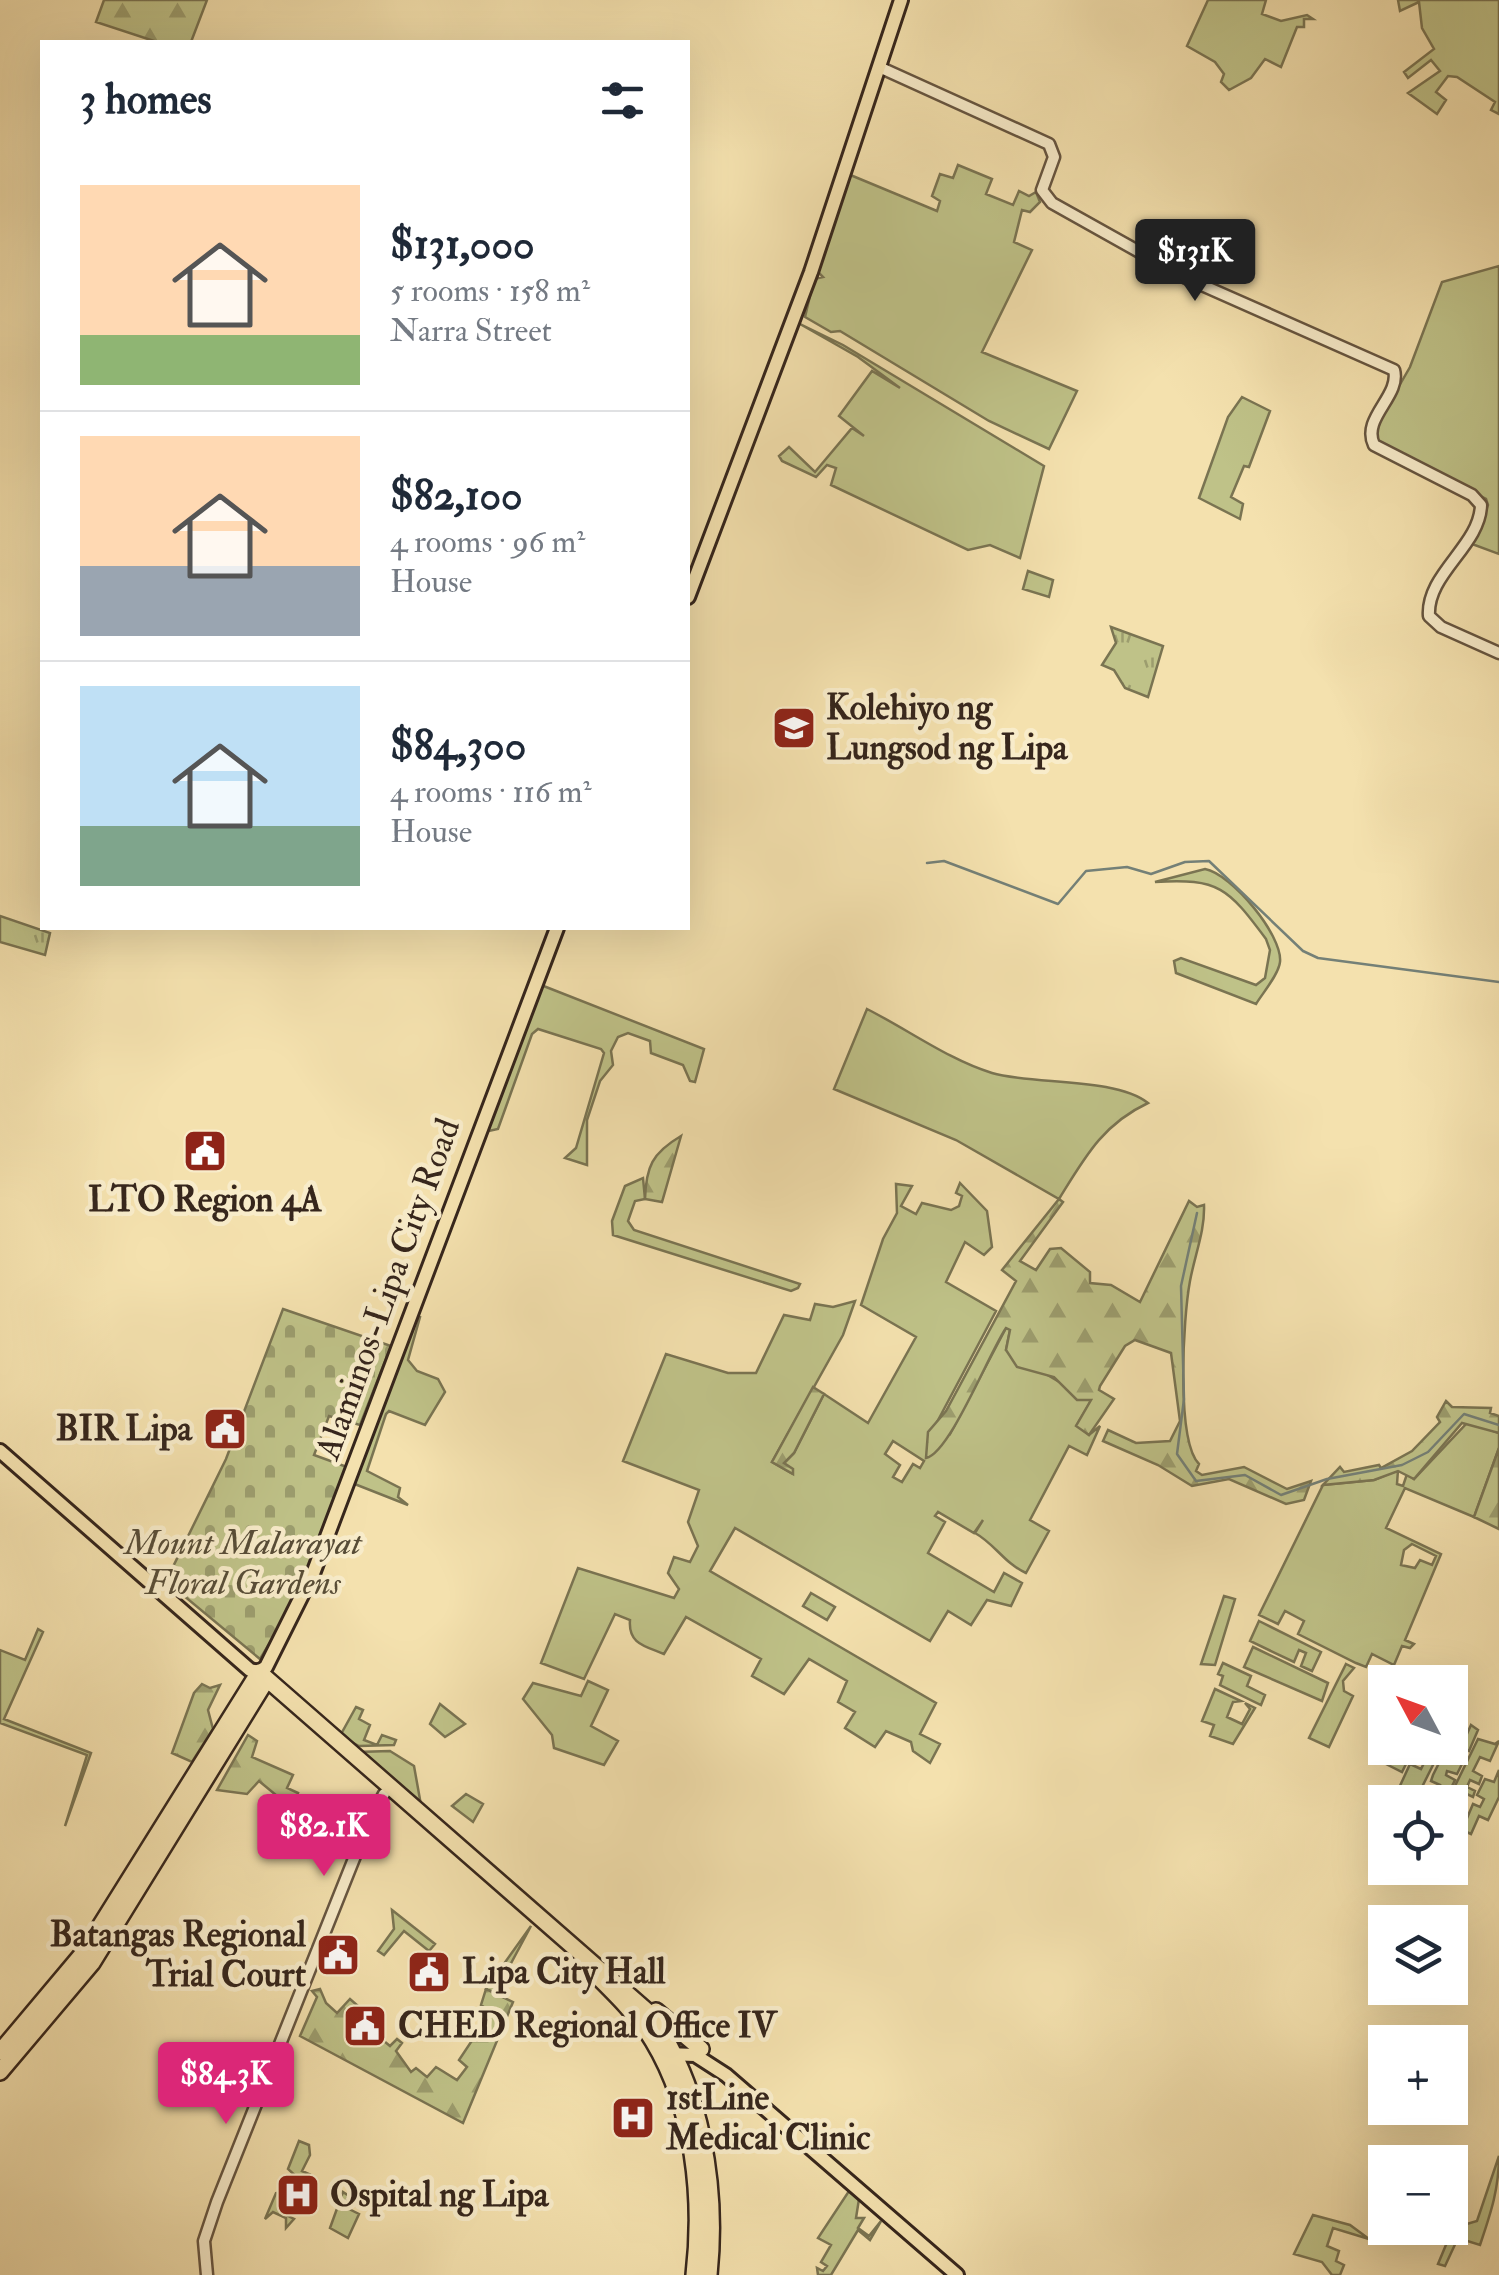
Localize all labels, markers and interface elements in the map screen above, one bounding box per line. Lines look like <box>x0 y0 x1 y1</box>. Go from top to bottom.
icon: filters <box>595 73 650 128</box>
text: 3 homes <box>80 74 212 126</box>
text: $131,000 <box>390 219 534 271</box>
pin: $131K <box>1125 219 1265 304</box>
icon: home <box>160 225 280 345</box>
text: $131K <box>1157 231 1233 271</box>
text: 5 rooms · 158 m² <box>390 271 590 311</box>
text: Narra Street <box>390 311 552 351</box>
text: $82,100 <box>390 470 523 522</box>
icon: home <box>160 476 280 596</box>
text: 4 rooms · 96 m² <box>390 522 585 562</box>
text: House <box>390 562 472 602</box>
place label: Kolehiyo ng Lungsod ng Lipa <box>826 686 1069 770</box>
school or university icon: Kolehiyo ng Lungsod ng Lipa <box>771 705 817 751</box>
text: $84,300 <box>390 720 526 772</box>
icon: home <box>160 726 280 846</box>
text: 4 rooms · 116 m² <box>390 772 592 812</box>
text: House <box>390 812 472 852</box>
street label: Alaminos-Lipa City Road <box>306 1113 470 1466</box>
public building icon: LTO Region 4A <box>182 1128 228 1174</box>
place label: LTO Region 4A <box>88 1178 323 1222</box>
public building icon: BIR Lipa <box>202 1406 248 1452</box>
place label: BIR Lipa <box>56 1407 194 1451</box>
park label: Mount Malarayat Floral Gardens <box>122 1521 363 1605</box>
north arrow <box>1368 1665 1468 1765</box>
map controls <box>1368 1665 1468 2245</box>
button: locate <box>1368 1785 1468 1885</box>
pin: $82.1K <box>243 1794 405 1879</box>
text: $82.1K <box>279 1806 369 1846</box>
button: layers <box>1368 1905 1468 2005</box>
place label: Batangas Regional Trial Court <box>50 1913 307 1997</box>
public building icon: Batangas Regional Trial Court <box>315 1932 361 1978</box>
public building icon: Lipa City Hall <box>406 1949 452 1995</box>
place label: Lipa City Hall <box>462 1950 667 1995</box>
public building icon: CHED Regional Office IV <box>342 2003 388 2049</box>
place label: CHED Regional Office IV <box>398 2004 779 2048</box>
button: + <box>1368 2025 1468 2125</box>
pin: $84.3K <box>145 2042 307 2127</box>
text: $84.3K <box>180 2054 272 2094</box>
place label: 1stLine Medical Clinic <box>665 2076 870 2160</box>
hospital icon: 1stLine Medical Clinic <box>610 2095 656 2141</box>
button: − <box>1368 2145 1468 2245</box>
hospital icon: Ospital ng Lipa <box>275 2172 321 2218</box>
place label: Ospital ng Lipa <box>330 2173 550 2217</box>

